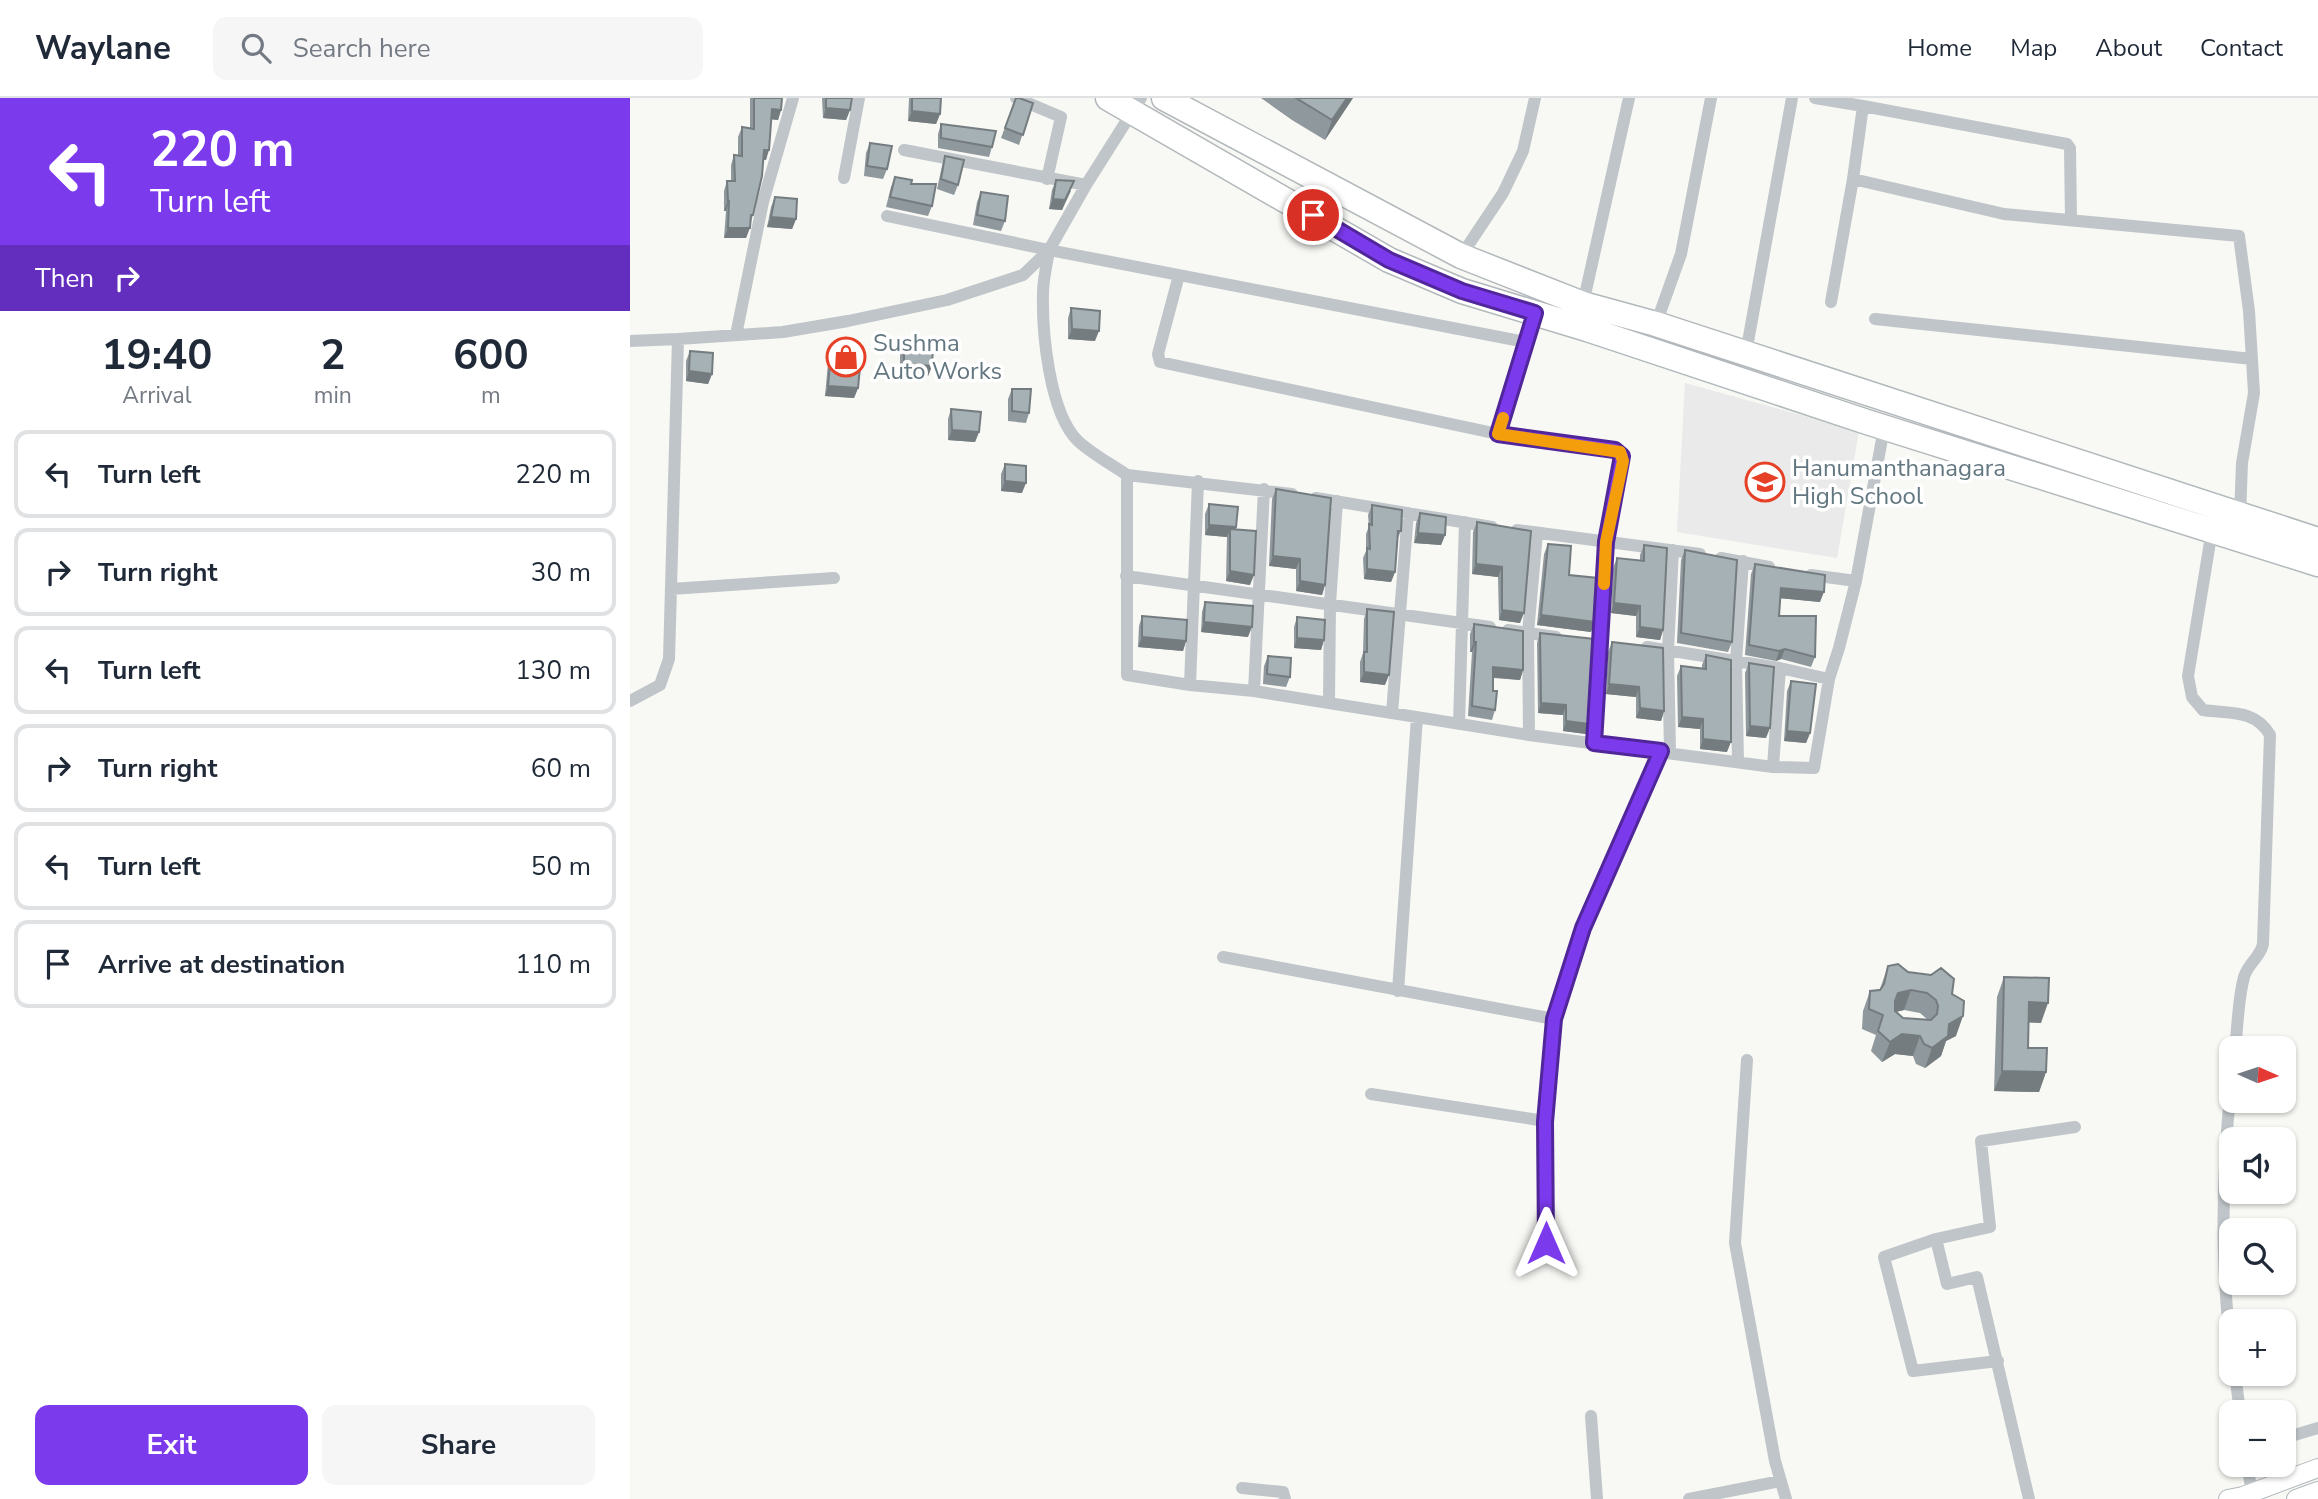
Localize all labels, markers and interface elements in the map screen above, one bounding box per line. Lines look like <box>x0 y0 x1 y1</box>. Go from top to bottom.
search box <box>213 17 703 80</box>
text: Waylane <box>35 26 171 71</box>
icon: search <box>237 29 275 67</box>
text: Search here <box>293 31 431 66</box>
text: Home <box>1907 32 1972 64</box>
text: Map <box>2010 32 2057 64</box>
text: About <box>2095 32 2162 64</box>
text: Contact <box>2200 32 2283 64</box>
text: 220 m <box>150 116 294 183</box>
icon: left <box>35 126 126 217</box>
text: Turn left <box>150 180 270 223</box>
pin <box>1283 185 1343 245</box>
icon: arrive <box>1294 196 1332 234</box>
icon: right <box>108 259 146 297</box>
text: Then <box>35 261 94 296</box>
text: 19:40 <box>101 327 212 384</box>
text: 2 <box>320 327 345 384</box>
text: 600 <box>453 327 529 384</box>
place label: Sushma Auto Works <box>873 327 1002 387</box>
shop icon: Sushma Auto Works <box>825 336 867 378</box>
text: Arrival <box>122 380 191 411</box>
text: min <box>314 380 352 411</box>
text: m <box>481 380 501 411</box>
place label: Hanumanthanagara High School <box>1792 452 2006 512</box>
icon: left <box>39 455 77 493</box>
text: Turn left <box>98 457 201 492</box>
text: 220 m <box>515 457 591 492</box>
school or university icon: Hanumanthanagara High School <box>1744 461 1786 503</box>
icon: right <box>39 553 77 591</box>
text: Turn right <box>98 555 217 590</box>
text: 30 m <box>531 555 591 590</box>
icon: left <box>39 651 77 689</box>
text: Turn left <box>98 653 201 688</box>
text: 130 m <box>515 653 591 688</box>
icon: right <box>39 749 77 787</box>
text: Turn right <box>98 751 217 786</box>
text: 60 m <box>531 751 591 786</box>
icon: left <box>39 847 77 885</box>
text: Turn left <box>98 849 201 884</box>
text: 50 m <box>531 849 591 884</box>
icon: arrive <box>39 945 77 983</box>
text: Arrive at destination <box>98 947 345 982</box>
text: 110 m <box>515 947 591 982</box>
north arrow <box>2219 1036 2296 1113</box>
map controls <box>2219 1036 2296 1477</box>
button: sound <box>2219 1127 2296 1204</box>
position arrow <box>1509 1206 1583 1280</box>
button: search <box>2219 1218 2296 1295</box>
button: + <box>2219 1309 2296 1386</box>
button: − <box>2219 1400 2296 1477</box>
button: Exit <box>35 1405 308 1485</box>
button: Share <box>322 1405 595 1485</box>

